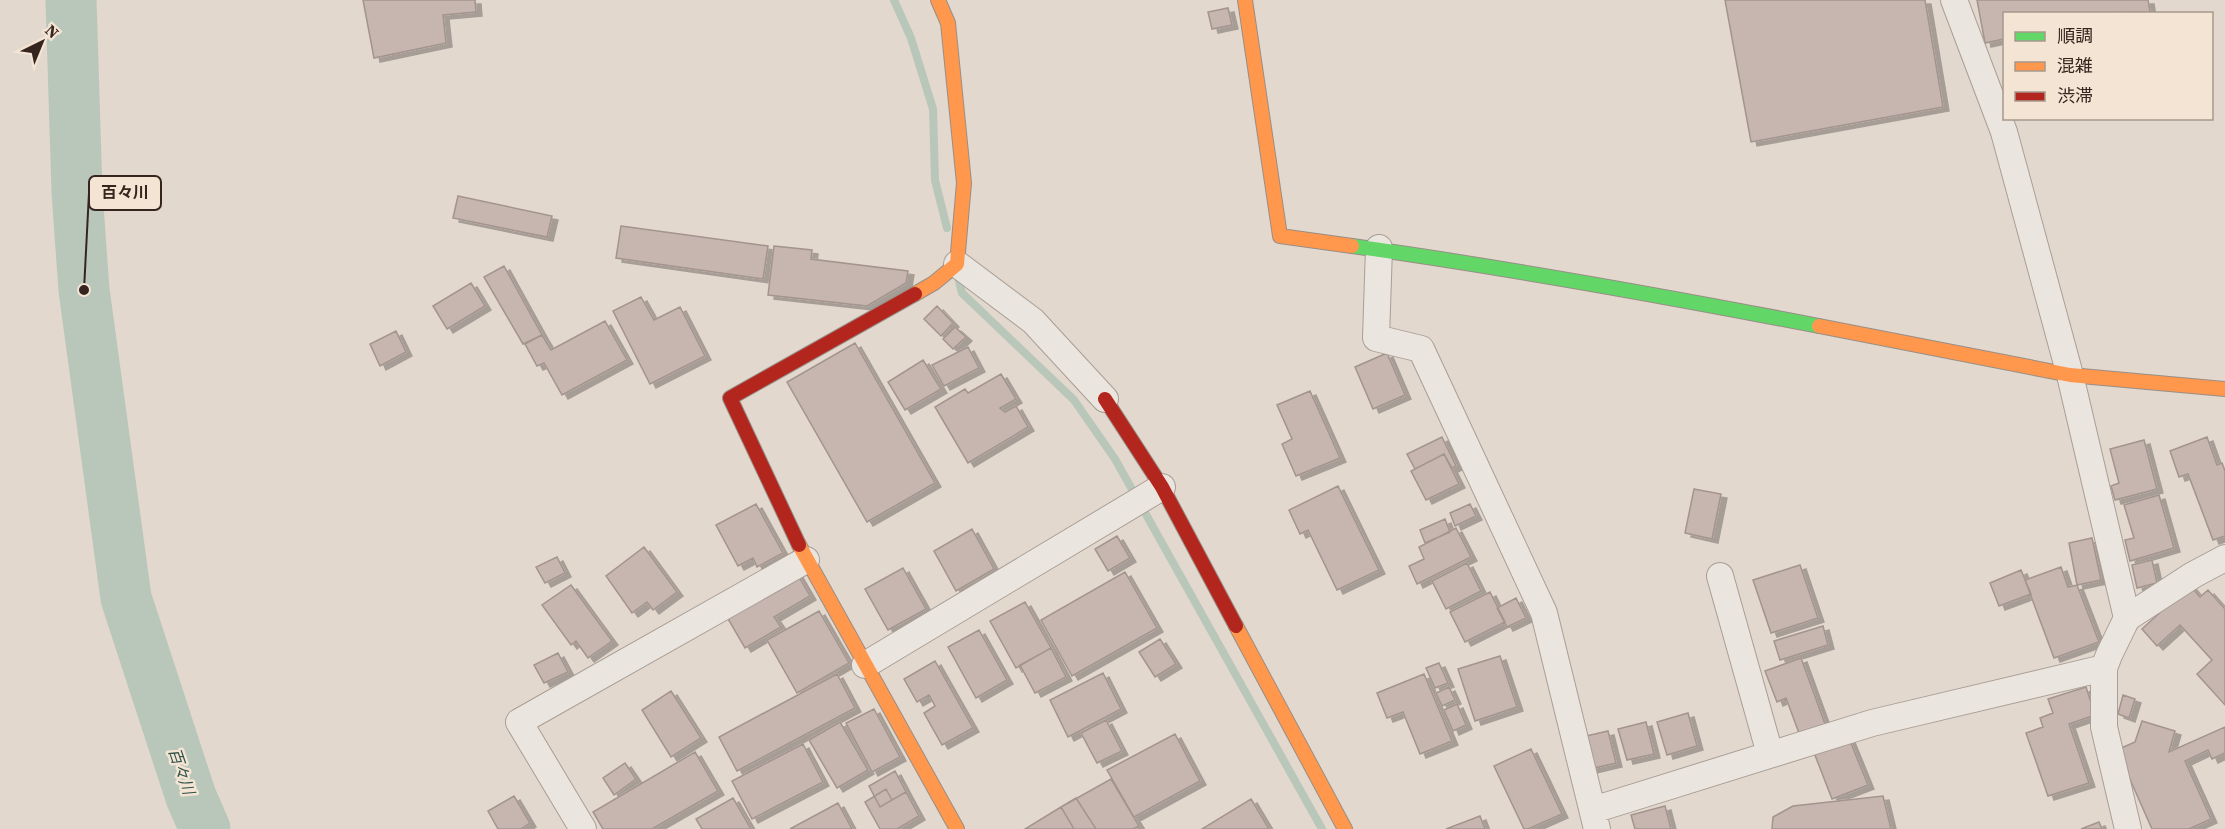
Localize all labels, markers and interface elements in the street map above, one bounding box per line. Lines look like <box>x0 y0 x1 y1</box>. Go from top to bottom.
north arrow <box>12 12 72 72</box>
legend <box>2003 12 2213 120</box>
text: N <box>40 19 64 43</box>
text: 順調 <box>2057 23 2093 48</box>
text: 混雑 <box>2057 53 2093 78</box>
text: 渋滞 <box>2057 83 2093 108</box>
callout: 百々川 <box>89 176 161 210</box>
text: 百々川 <box>101 181 149 203</box>
water label: 百々川 <box>164 745 201 799</box>

